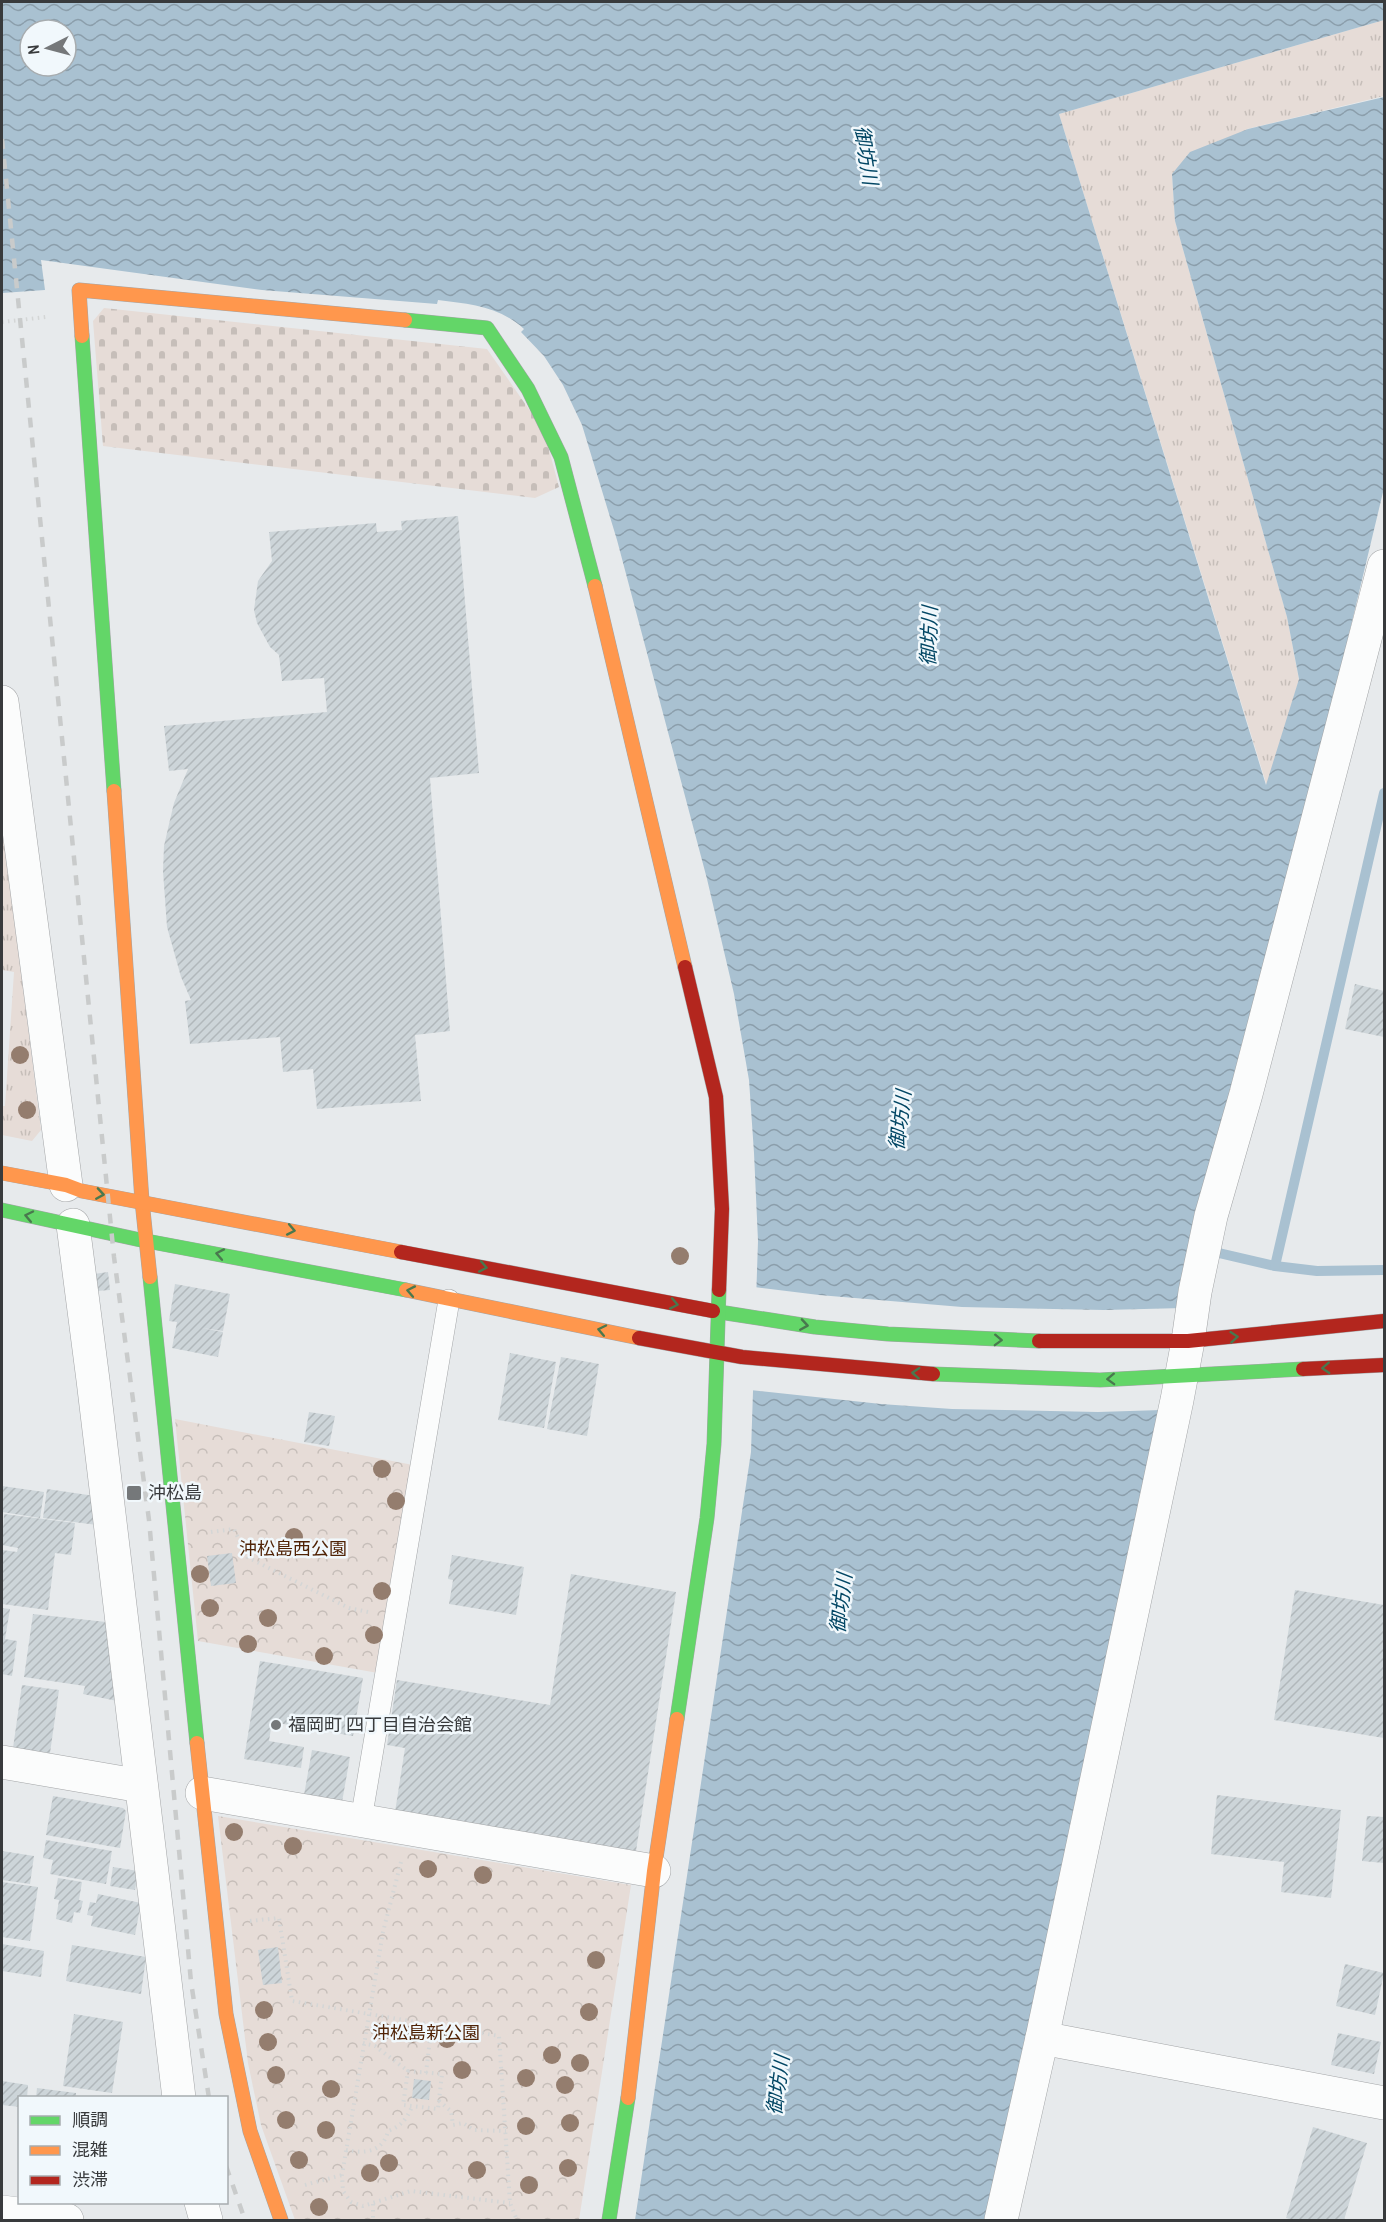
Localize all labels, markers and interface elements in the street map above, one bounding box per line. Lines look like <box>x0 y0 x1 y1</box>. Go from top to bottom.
north arrow <box>18 18 78 78</box>
text: N <box>22 44 45 55</box>
water label: 御坊川 <box>848 123 885 189</box>
water label: 御坊川 <box>914 604 943 666</box>
water label: 御坊川 <box>882 1087 917 1151</box>
one-way arrow <box>95 1187 104 1199</box>
one-way arrow <box>24 1210 34 1223</box>
one-way arrow <box>286 1223 296 1236</box>
one-way arrow <box>215 1248 225 1261</box>
one-way arrow <box>477 1260 487 1273</box>
one-way arrow <box>406 1285 416 1298</box>
one-way arrow <box>669 1297 679 1310</box>
one-way arrow <box>799 1318 809 1331</box>
one-way arrow <box>597 1325 607 1338</box>
one-way arrow <box>1229 1330 1238 1343</box>
one-way arrow <box>994 1334 1003 1347</box>
one-way arrow <box>1322 1362 1331 1375</box>
one-way arrow <box>911 1367 920 1380</box>
one-way arrow <box>1106 1373 1115 1386</box>
place label: 沖松島 <box>148 1480 202 1505</box>
marker: 沖松島 <box>125 1484 143 1502</box>
park label: 沖松島西公園 <box>239 1536 347 1561</box>
water label: 御坊川 <box>823 1570 858 1634</box>
place label: 福岡町 四丁目自治会館 <box>288 1712 472 1737</box>
marker: 福岡町 四丁目自治会館 <box>269 1718 283 1732</box>
park label: 沖松島新公園 <box>372 2020 480 2045</box>
water label: 御坊川 <box>760 2051 795 2117</box>
legend <box>18 2096 228 2204</box>
text: 順調 <box>72 2107 108 2132</box>
text: 混雑 <box>72 2137 108 2162</box>
text: 渋滞 <box>72 2167 108 2192</box>

